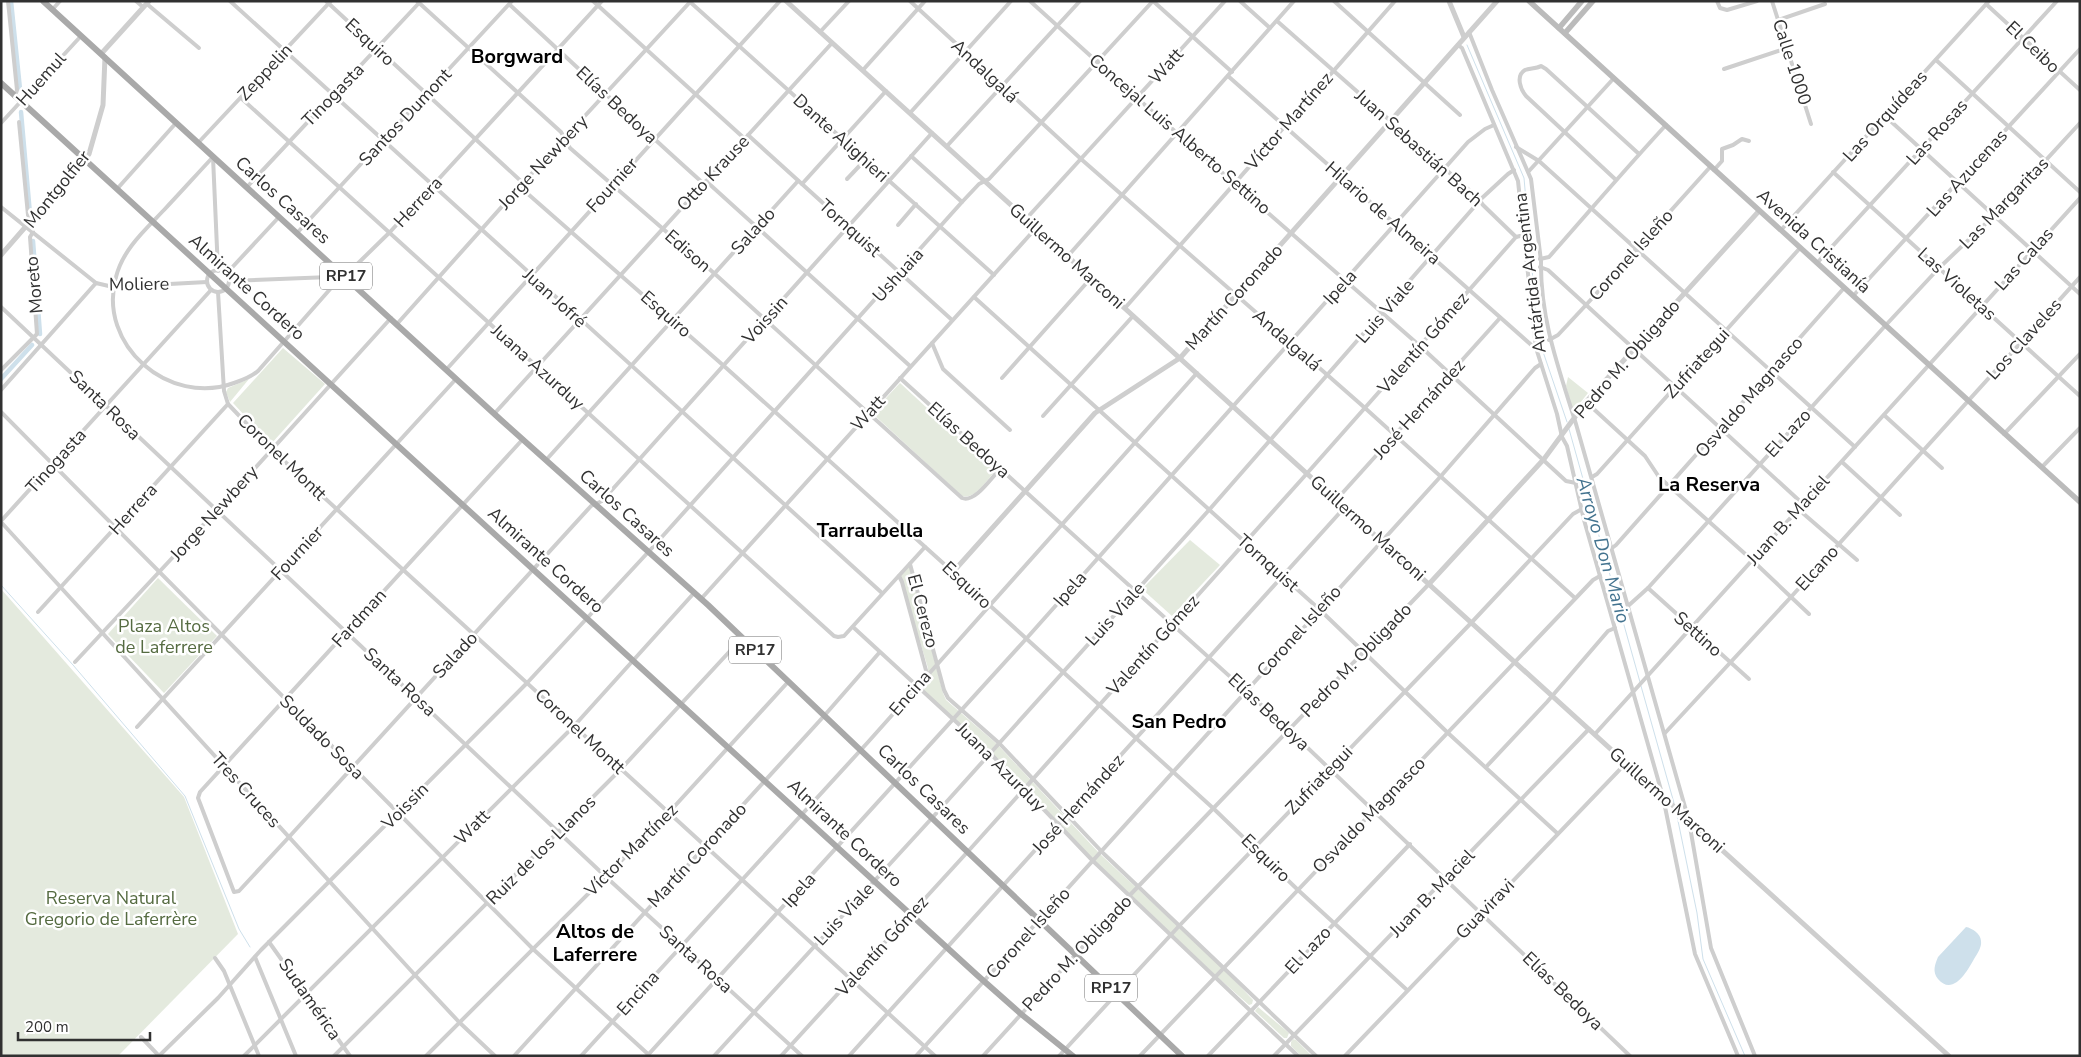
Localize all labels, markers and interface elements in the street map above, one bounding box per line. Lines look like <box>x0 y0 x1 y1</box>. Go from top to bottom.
street label: Esquiro <box>340 13 400 71</box>
street label: Calle 1000 <box>1767 16 1817 108</box>
street label: El Ceibo <box>2001 16 2065 78</box>
street label: Andalgalá <box>946 34 1024 108</box>
street label: Zeppelin <box>232 38 298 106</box>
street label: Watt <box>1143 42 1189 89</box>
district label: Borgward <box>471 43 563 70</box>
street label: Huemul <box>11 47 72 111</box>
street label: Concejal Luis Alberto Settino <box>1084 48 1276 220</box>
street label: Tinogasta <box>297 58 369 132</box>
street label: Elías Bedoya <box>571 61 663 149</box>
street label: Santos Dumont <box>353 62 457 171</box>
street label: Las Orquídeas <box>1837 65 1933 167</box>
street label: Víctor Martínez <box>1239 67 1338 176</box>
street label: Juan Sebastián Bach <box>1349 83 1488 212</box>
street label: Dante Alighieri <box>788 88 894 188</box>
street label: Las Rosas <box>1901 94 1973 170</box>
street label: Jorge Newbery <box>492 109 594 215</box>
street label: Las Azucenas <box>1921 124 2013 222</box>
street label: Otto Krause <box>671 130 755 216</box>
street label: Montgolfier <box>18 145 96 233</box>
street label: Carlos Casares <box>230 151 336 249</box>
street label: Fournier <box>581 152 644 218</box>
street label: Las Margaritas <box>1954 152 2054 254</box>
street label: Hilario de Almeira <box>1320 156 1446 270</box>
street label: Herrera <box>388 171 448 233</box>
street label: Avenida Cristianía <box>1752 183 1876 299</box>
street label: Antártida Argentina <box>1508 191 1552 355</box>
street label: Tornquist <box>814 194 887 263</box>
street label: Guillermo Marconi <box>1004 198 1130 314</box>
street label: Salado <box>725 202 781 260</box>
street label: Coronel Isleño <box>1583 204 1679 306</box>
street label: Las Calas <box>1989 222 2059 296</box>
street label: Edison <box>660 224 716 278</box>
street label: Almirante Cordero <box>184 228 310 346</box>
street label: Martín Coronado <box>1180 239 1288 355</box>
street label: Las Violetas <box>1912 242 2002 326</box>
street label: Ushuaia <box>867 243 929 307</box>
street label: Moreto <box>20 255 48 315</box>
road number: RP17 <box>320 262 372 290</box>
street label: Juan Jofré <box>517 262 592 333</box>
street label: Ipela <box>1318 264 1362 310</box>
street label: Moliere <box>109 271 169 297</box>
street label: Luis Viale <box>1350 274 1420 348</box>
street label: Esquiro <box>635 285 697 343</box>
street label: Valentín Gómez <box>1371 287 1474 400</box>
street label: Voissin <box>736 291 793 350</box>
street label: Los Claveles <box>1981 293 2067 385</box>
street label: Pedro M. Obligado <box>1569 294 1685 424</box>
street label: Andalgalá <box>1248 304 1326 376</box>
street label: Juana Azurduy <box>486 318 590 416</box>
street label: Zufriategui <box>1659 323 1735 403</box>
street label: Osvaldo Magnasco <box>1690 331 1808 463</box>
street label: José Hernández <box>1367 354 1470 465</box>
street label: Santa Rosa <box>64 365 146 445</box>
street label: Watt <box>845 389 891 436</box>
street label: Elías Bedoya <box>922 396 1016 484</box>
street label: El Lazo <box>1760 403 1816 463</box>
street label: Coronel Montt <box>232 408 332 506</box>
street label: Tinogasta <box>20 423 92 499</box>
street label: Jorge Newbery <box>164 459 264 567</box>
street label: Carlos Casares <box>574 464 680 562</box>
street label: Juan B. Maciel <box>1740 469 1835 571</box>
street label: Guillermo Marconi <box>1305 470 1431 586</box>
district label: La Reserva <box>1658 471 1760 498</box>
water label: Arroyo Don Mario <box>1569 473 1636 626</box>
street label: Herrera <box>103 478 163 540</box>
street label: Almirante Cordero <box>483 501 609 619</box>
district label: Tarraubella <box>817 517 923 544</box>
street label: Fournier <box>266 520 329 586</box>
street label: Tornquist <box>1232 529 1305 598</box>
street label: Elcano <box>1790 540 1844 596</box>
street label: Esquiro <box>937 556 997 614</box>
street label: Ipela <box>1048 566 1092 612</box>
street label: El Cerezo <box>902 571 944 651</box>
street label: Luis Viale <box>1080 577 1150 651</box>
street label: Coronel Isleño <box>1251 580 1347 682</box>
street label: Fardman <box>326 584 392 652</box>
street label: Valentín Gómez <box>1101 590 1205 701</box>
street label: Pedro M. Obligado <box>1295 598 1417 722</box>
street label: Settino <box>1669 606 1727 662</box>
park label: Plaza Altos de Laferrere <box>115 614 213 659</box>
street label: Salado <box>427 626 483 684</box>
road number: RP17 <box>729 636 781 664</box>
street label: Santa Rosa <box>358 642 442 722</box>
street label: Encina <box>884 665 936 721</box>
street label: Elías Bedoya <box>1223 668 1315 756</box>
street label: Coronel Montt <box>530 683 631 780</box>
street label: Soldado Sosa <box>274 689 370 785</box>
district label: San Pedro <box>1131 708 1227 735</box>
street label: Juana Azurduy <box>950 716 1052 818</box>
street label: Carlos Casares <box>872 739 976 839</box>
street label: Zufriategui <box>1280 740 1358 820</box>
street label: Guillermo Marconi <box>1604 742 1730 858</box>
street label: Tres Cruces <box>206 747 286 833</box>
street label: José Hernández <box>1026 749 1129 860</box>
street label: Osvaldo Magnasco <box>1307 752 1431 878</box>
street label: Almirante Cordero <box>782 773 908 893</box>
street label: Voissin <box>376 777 434 835</box>
street label: Ruiz de los Llanos <box>481 790 601 910</box>
street label: Martín Coronado <box>642 797 752 913</box>
street label: Víctor Martínez <box>578 798 683 903</box>
street label: Watt <box>449 804 495 850</box>
street label: Esquiro <box>1236 828 1296 888</box>
street label: Juan B. Maciel <box>1383 843 1480 943</box>
street label: Ipela <box>777 867 821 913</box>
street label: Guaviravi <box>1450 874 1520 944</box>
street label: Luis Viale <box>809 877 879 951</box>
street label: Coronel Isleño <box>980 882 1076 984</box>
park label: Reserva Natural Gregorio de Laferrère <box>25 886 197 931</box>
street label: Pedro M. Obligado <box>1017 890 1137 1016</box>
street label: Valentín Gómez <box>830 891 934 1002</box>
district label: Altos de Laferrere <box>553 918 638 968</box>
street label: Santa Rosa <box>654 920 738 998</box>
street label: El Lazo <box>1279 921 1337 979</box>
street label: Elías Bedoya <box>1517 946 1609 1036</box>
street label: Sudamérica <box>273 953 347 1045</box>
street label: Encina <box>611 965 665 1021</box>
road number: RP17 <box>1085 974 1137 1001</box>
scale bar <box>18 1010 150 1042</box>
text: 200 m <box>25 1017 69 1037</box>

